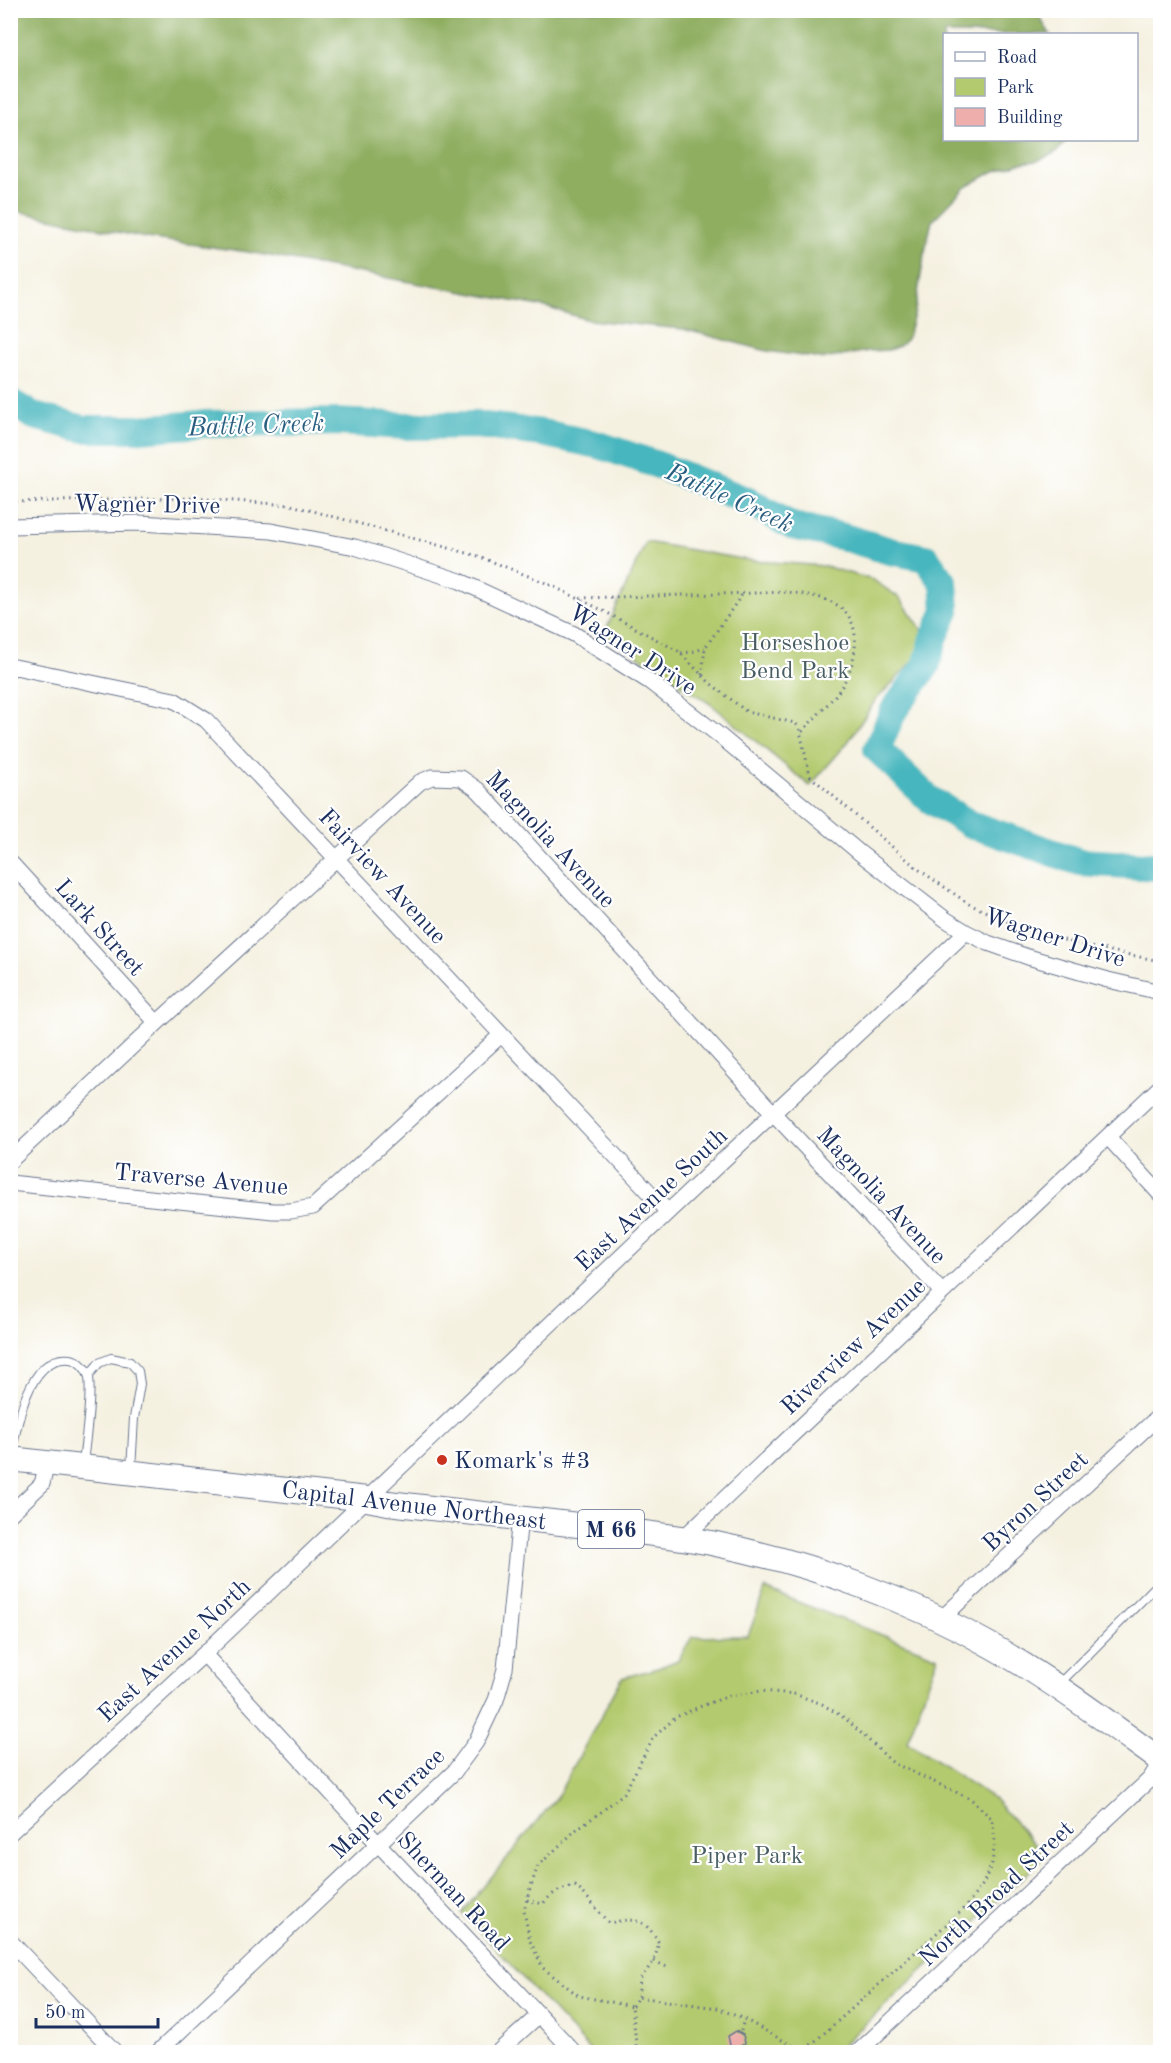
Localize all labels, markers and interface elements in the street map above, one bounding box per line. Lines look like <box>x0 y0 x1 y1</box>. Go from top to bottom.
legend <box>943 33 1138 141</box>
text: Road <box>997 49 1037 67</box>
text: Park <box>997 79 1034 97</box>
text: Building <box>997 109 1063 127</box>
water label: Battle Creek <box>186 411 325 441</box>
water label: Battle Creek <box>661 459 797 538</box>
street label: Wagner Drive <box>73 493 221 519</box>
street label: Wagner Drive <box>564 601 700 701</box>
park label: Horseshoe Bend Park <box>740 632 850 684</box>
street label: Magnolia Avenue <box>480 767 619 913</box>
street label: Fairview Avenue <box>313 805 450 949</box>
street label: Lark Street <box>49 876 148 981</box>
street label: Wagner Drive <box>981 905 1128 973</box>
street label: Magnolia Avenue <box>811 1123 950 1269</box>
street label: East Avenue South <box>572 1124 733 1277</box>
street label: Traverse Avenue <box>113 1161 289 1201</box>
street label: Riverview Avenue <box>777 1275 931 1420</box>
street label: Byron Street <box>979 1448 1094 1557</box>
place label: Komark's #3 <box>454 1450 591 1474</box>
marker: Komark's #3 <box>435 1453 449 1467</box>
street label: Capital Avenue Northeast <box>280 1479 548 1535</box>
road number: M 66 <box>578 1510 644 1548</box>
street label: East Avenue North <box>95 1575 256 1728</box>
street label: Maple Terrace <box>327 1744 450 1865</box>
street label: North Broad Street <box>916 1817 1079 1972</box>
street label: Sherman Road <box>392 1828 513 1956</box>
park label: Piper Park <box>691 1845 803 1869</box>
scale bar <box>36 1991 158 2029</box>
text: 50 m <box>45 2004 85 2022</box>

